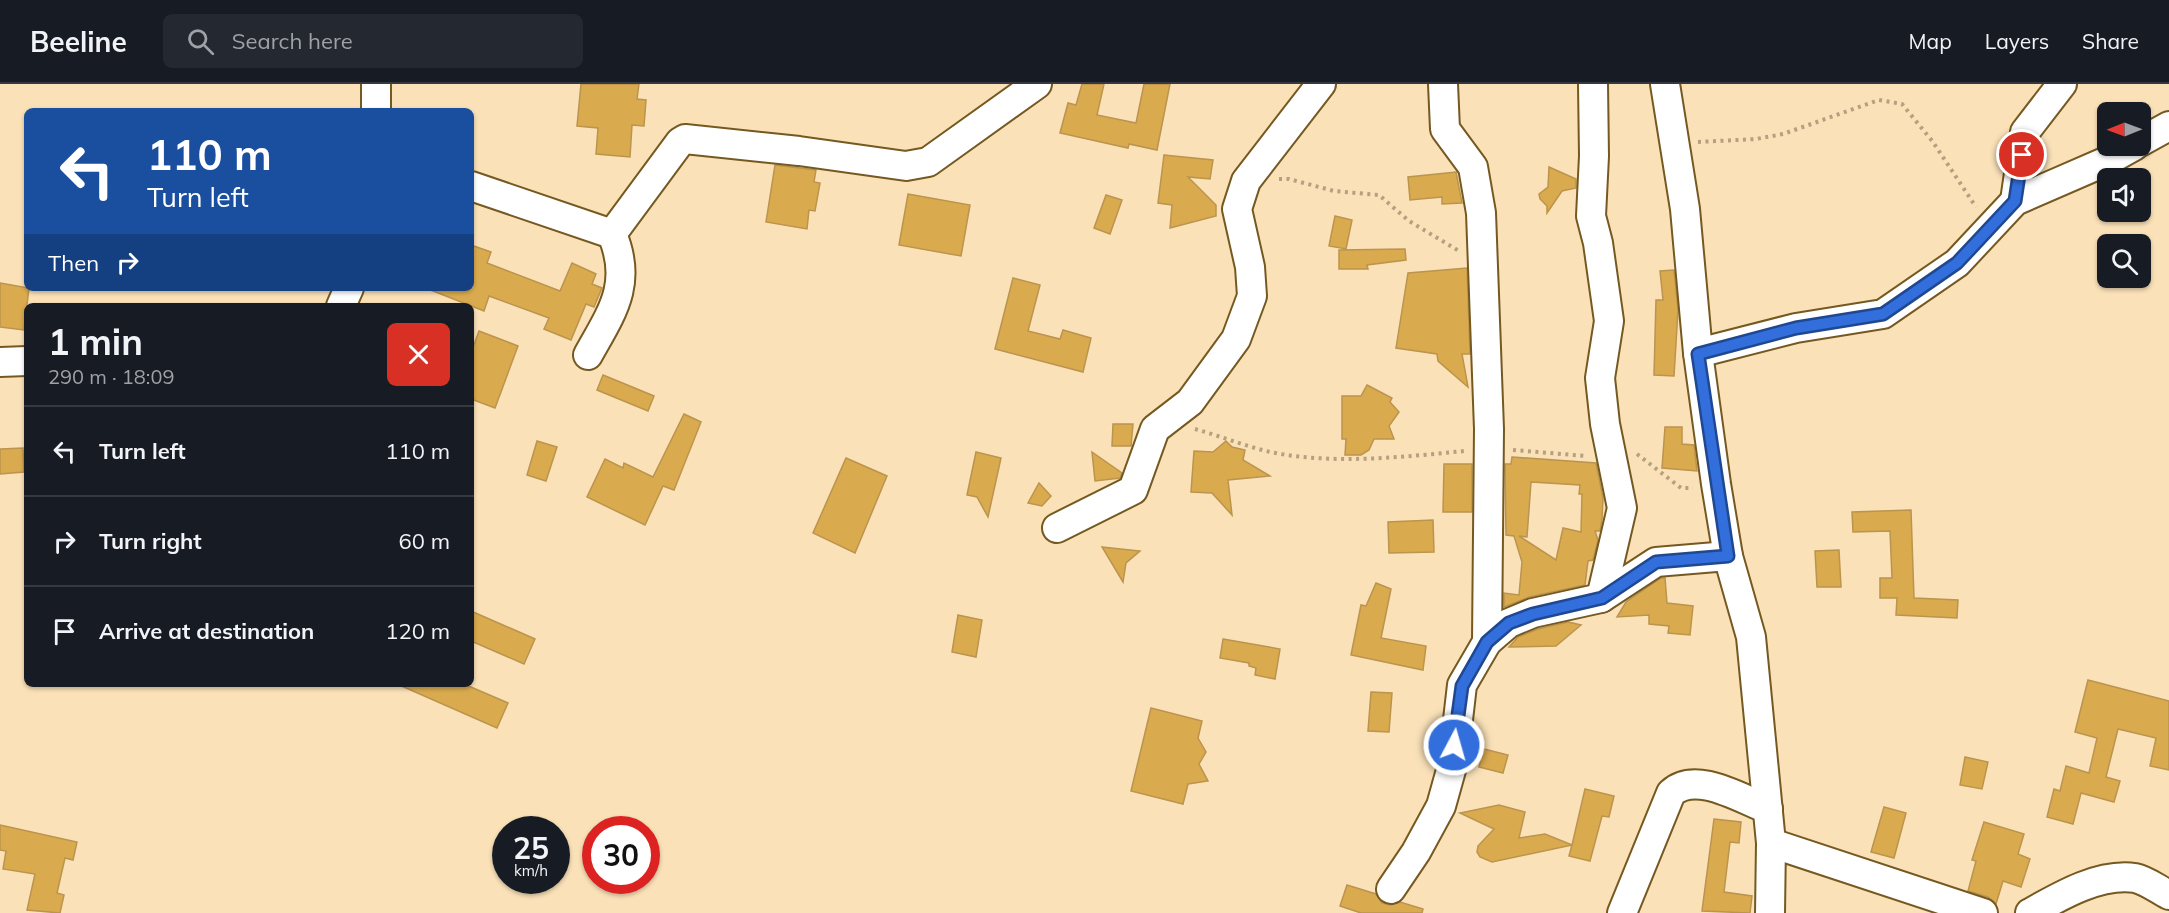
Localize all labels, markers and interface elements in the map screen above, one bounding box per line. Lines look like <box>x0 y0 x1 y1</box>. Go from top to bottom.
search box <box>163 14 583 68</box>
text: Beeline <box>30 24 127 59</box>
icon: search <box>184 25 217 58</box>
text: Search here <box>232 27 353 55</box>
text: Map <box>1909 28 1952 54</box>
text: Layers <box>1985 28 2049 54</box>
text: Share <box>2082 28 2139 54</box>
north arrow <box>2097 102 2151 156</box>
map controls <box>2097 102 2151 288</box>
text: 110 m <box>147 128 272 181</box>
pin <box>1996 129 2047 180</box>
icon: left <box>48 132 126 210</box>
icon: arrive <box>2005 138 2038 171</box>
button: sound <box>2097 168 2151 222</box>
text: Turn left <box>147 180 249 214</box>
button: search <box>2097 234 2151 288</box>
icon: right <box>111 246 144 279</box>
text: Then <box>48 249 99 277</box>
text: 1 min <box>48 319 143 364</box>
button: close <box>387 323 450 386</box>
text: 290 m · 18:09 <box>48 364 174 389</box>
icon: left <box>48 435 81 468</box>
text: Turn left <box>99 437 186 465</box>
text: 110 m <box>385 437 450 465</box>
icon: right <box>48 525 81 558</box>
text: Turn right <box>99 527 202 555</box>
text: 60 m <box>399 527 450 555</box>
icon: arrive <box>48 615 81 648</box>
text: Arrive at destination <box>99 617 314 645</box>
text: 120 m <box>385 617 450 645</box>
position arrow <box>1422 713 1486 777</box>
speed limit sign: 30 <box>582 816 660 894</box>
text: 25 <box>513 829 549 867</box>
text: km/h <box>514 861 548 880</box>

